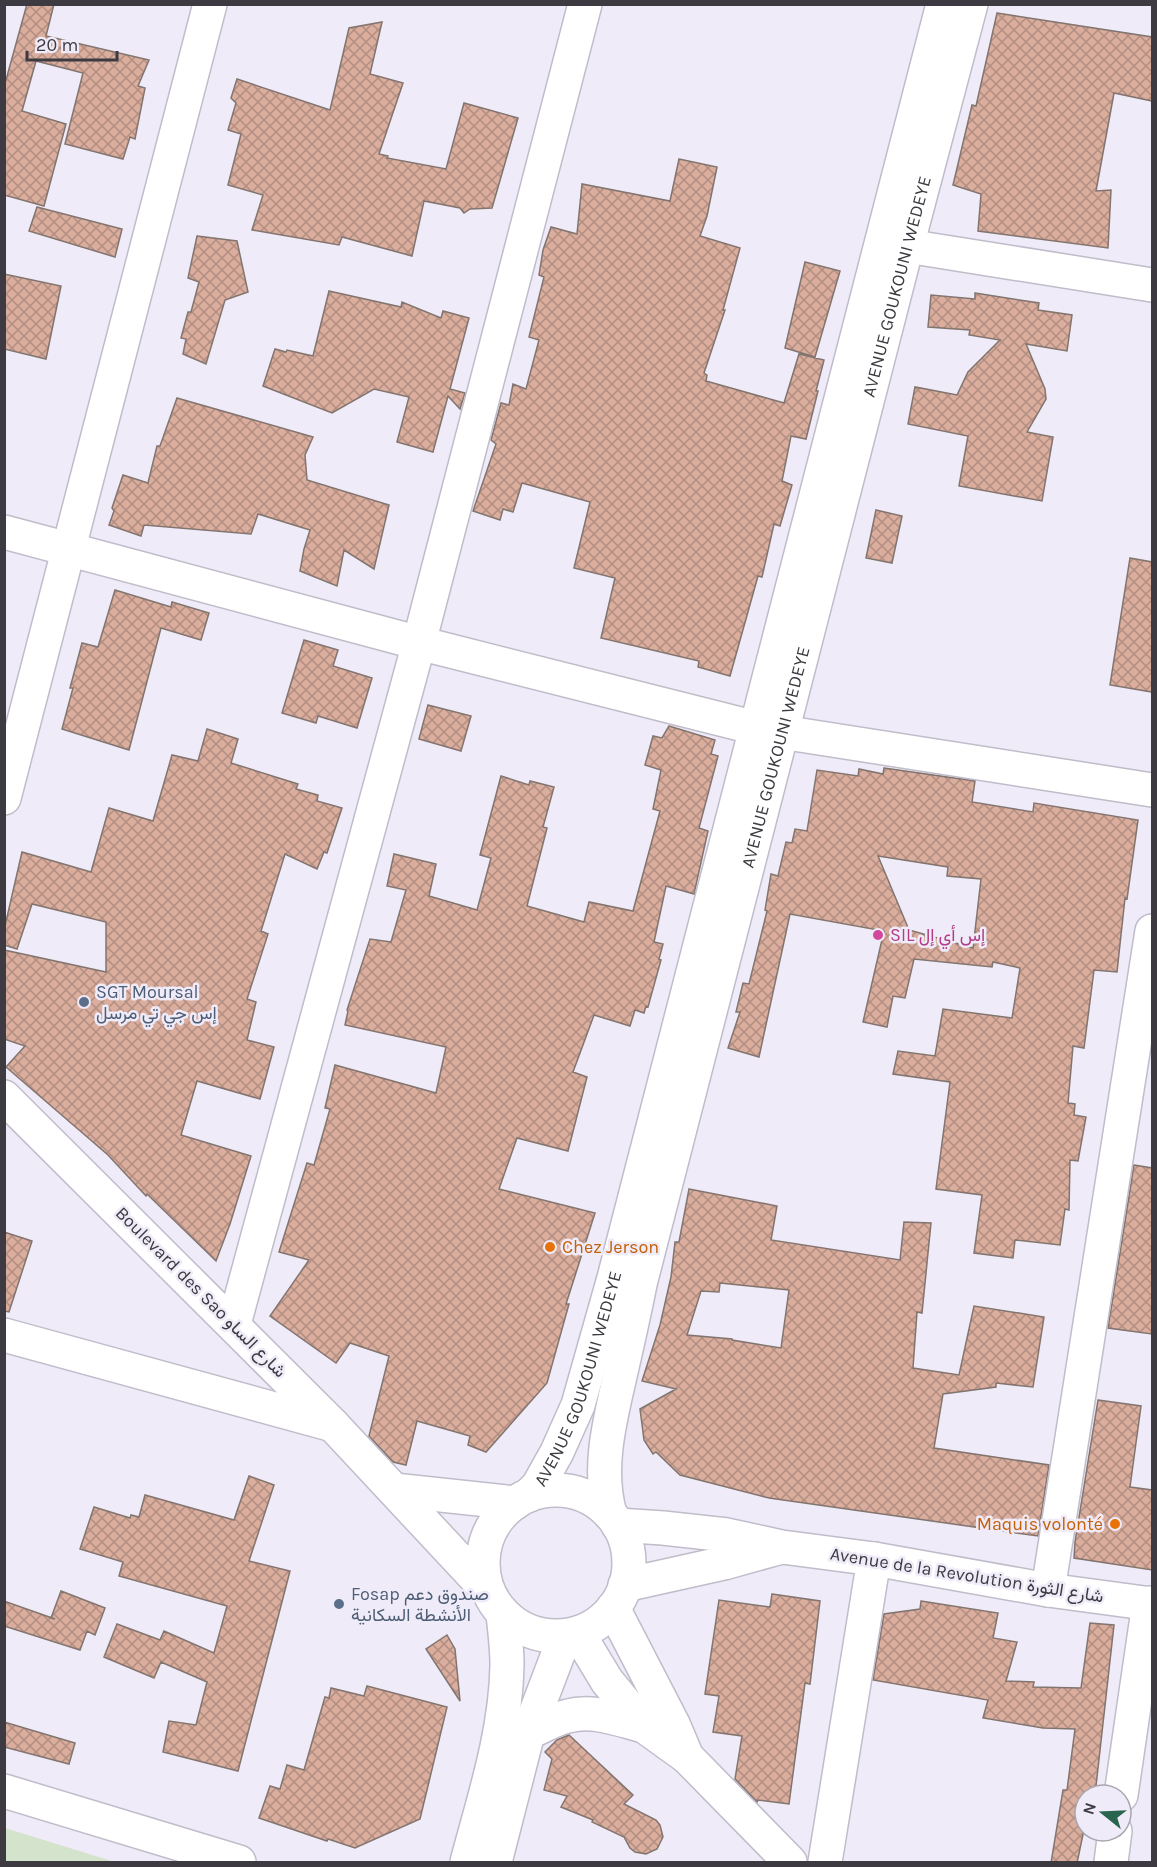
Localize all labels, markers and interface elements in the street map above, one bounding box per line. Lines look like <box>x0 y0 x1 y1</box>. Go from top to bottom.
scale bar <box>27 24 117 62</box>
text: 20 m <box>36 34 78 56</box>
street label: AVENUE GOUKOUNI WEDEYE <box>858 174 936 400</box>
street label: AVENUE GOUKOUNI WEDEYE <box>736 644 815 870</box>
place label: SIL إس أي إل <box>890 924 985 950</box>
marker: SIL إس أي إل <box>871 928 885 942</box>
place label: SGT Moursal إس جي تي مرسل <box>96 981 217 1028</box>
marker: SGT Moursal إس جي تي مرسل <box>77 995 91 1009</box>
street label: Boulevard des Sao شارع الساو <box>110 1202 291 1383</box>
place label: Chez Jerson <box>562 1236 659 1258</box>
marker: Chez Jerson <box>543 1240 557 1254</box>
street label: AVENUE GOUKOUNI WEDEYE <box>529 1269 626 1490</box>
place label: Maquis volonté <box>977 1513 1103 1535</box>
marker: Maquis volonté <box>1108 1517 1122 1531</box>
street label: Avenue de la Revolution شارع الثورة <box>829 1543 1105 1608</box>
place label: Fosap صندوق دعم الأنشطة السكانية <box>351 1583 489 1626</box>
marker: Fosap صندوق دعم الأنشطة السكانية <box>332 1597 346 1611</box>
north arrow <box>1073 1783 1133 1843</box>
text: N <box>1078 1800 1100 1817</box>

